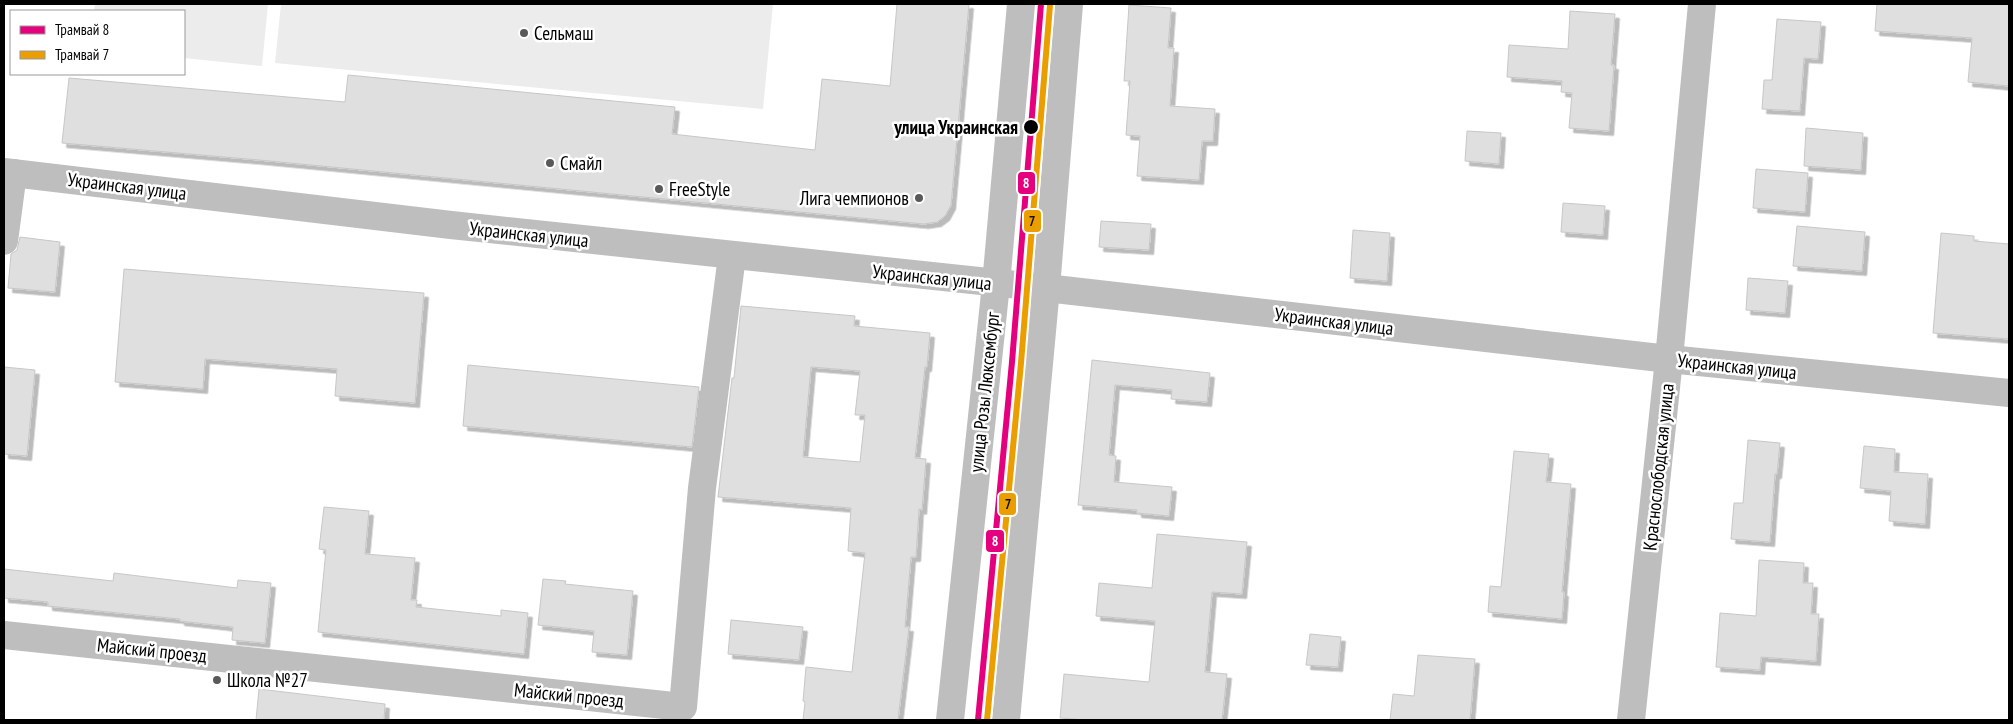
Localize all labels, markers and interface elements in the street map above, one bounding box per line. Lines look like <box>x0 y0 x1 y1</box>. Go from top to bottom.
legend <box>10 10 185 75</box>
text: Трамвай 8 <box>55 20 109 39</box>
place label: Сельмаш <box>534 21 593 45</box>
marker: Сельмаш <box>518 27 530 39</box>
text: Трамвай 7 <box>55 45 109 64</box>
place label: улица Украинская <box>893 115 1018 139</box>
marker: улица Украинская <box>1022 118 1040 136</box>
place label: Смайл <box>560 151 602 175</box>
marker: Смайл <box>544 157 556 169</box>
street label: Украинская улица <box>66 167 188 205</box>
line badge: 8 <box>1017 171 1036 195</box>
text: 8 <box>1023 174 1029 192</box>
place label: FreeStyle <box>669 177 730 201</box>
marker: FreeStyle <box>653 183 665 195</box>
place label: Лига чемпионов <box>799 186 909 210</box>
marker: Лига чемпионов <box>913 192 925 204</box>
line badge: 7 <box>1023 209 1042 233</box>
text: 7 <box>1029 212 1036 230</box>
street label: Украинская улица <box>468 216 590 252</box>
street label: Украинская улица <box>871 259 993 295</box>
street label: Украинская улица <box>1273 302 1395 340</box>
street label: улица Розы Люксембург <box>964 310 1004 473</box>
street label: Украинская улица <box>1676 348 1798 384</box>
street label: Краснослободская улица <box>1637 382 1679 552</box>
line badge: 7 <box>998 492 1017 516</box>
text: 7 <box>1005 495 1012 513</box>
line badge: 8 <box>985 529 1005 553</box>
text: 8 <box>992 532 998 550</box>
street label: Майский проезд <box>96 632 209 668</box>
place label: Школа №27 <box>227 668 308 692</box>
marker: Школа №27 <box>211 674 223 686</box>
street label: Майский проезд <box>513 677 626 713</box>

